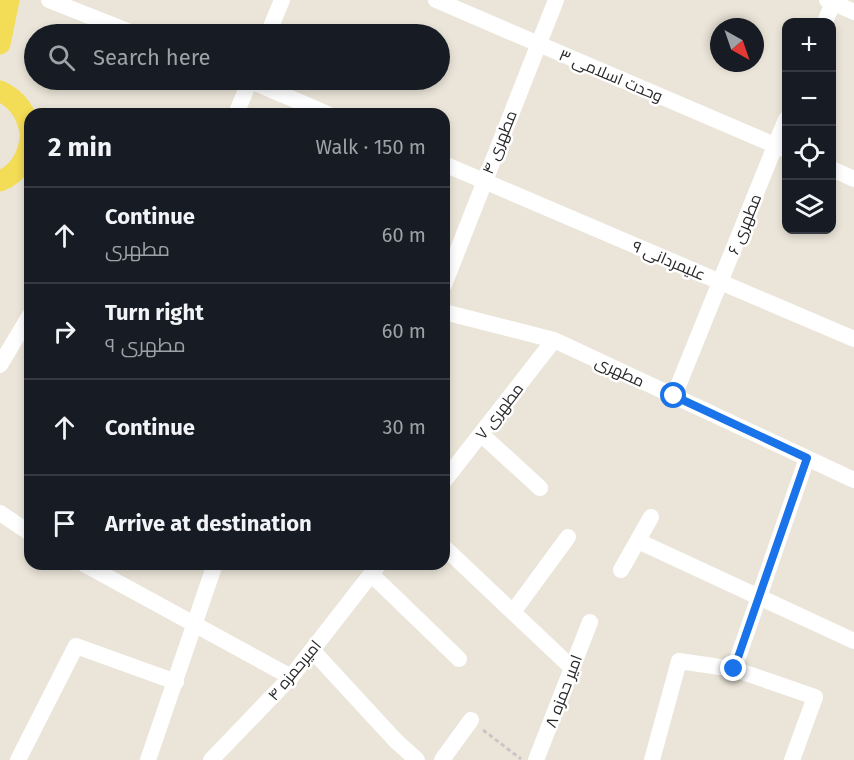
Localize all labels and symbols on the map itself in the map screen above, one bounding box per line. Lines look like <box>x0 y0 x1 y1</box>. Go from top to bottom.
north arrow <box>710 18 764 72</box>
street label: وحدت اسلامی ۳ <box>556 45 666 107</box>
street label: مطهری ۴ <box>478 108 522 177</box>
street label: مطهری ۶ <box>724 191 766 258</box>
street label: علیمردانی ۹ <box>629 237 708 285</box>
street label: مطهری <box>592 352 647 392</box>
street label: مطهری ۷ <box>472 379 528 444</box>
route start <box>660 382 686 408</box>
street label: امیرحمزه ۴ <box>264 636 325 704</box>
street label: امیر حمزه ۸ <box>541 652 586 730</box>
route end <box>720 655 746 681</box>

